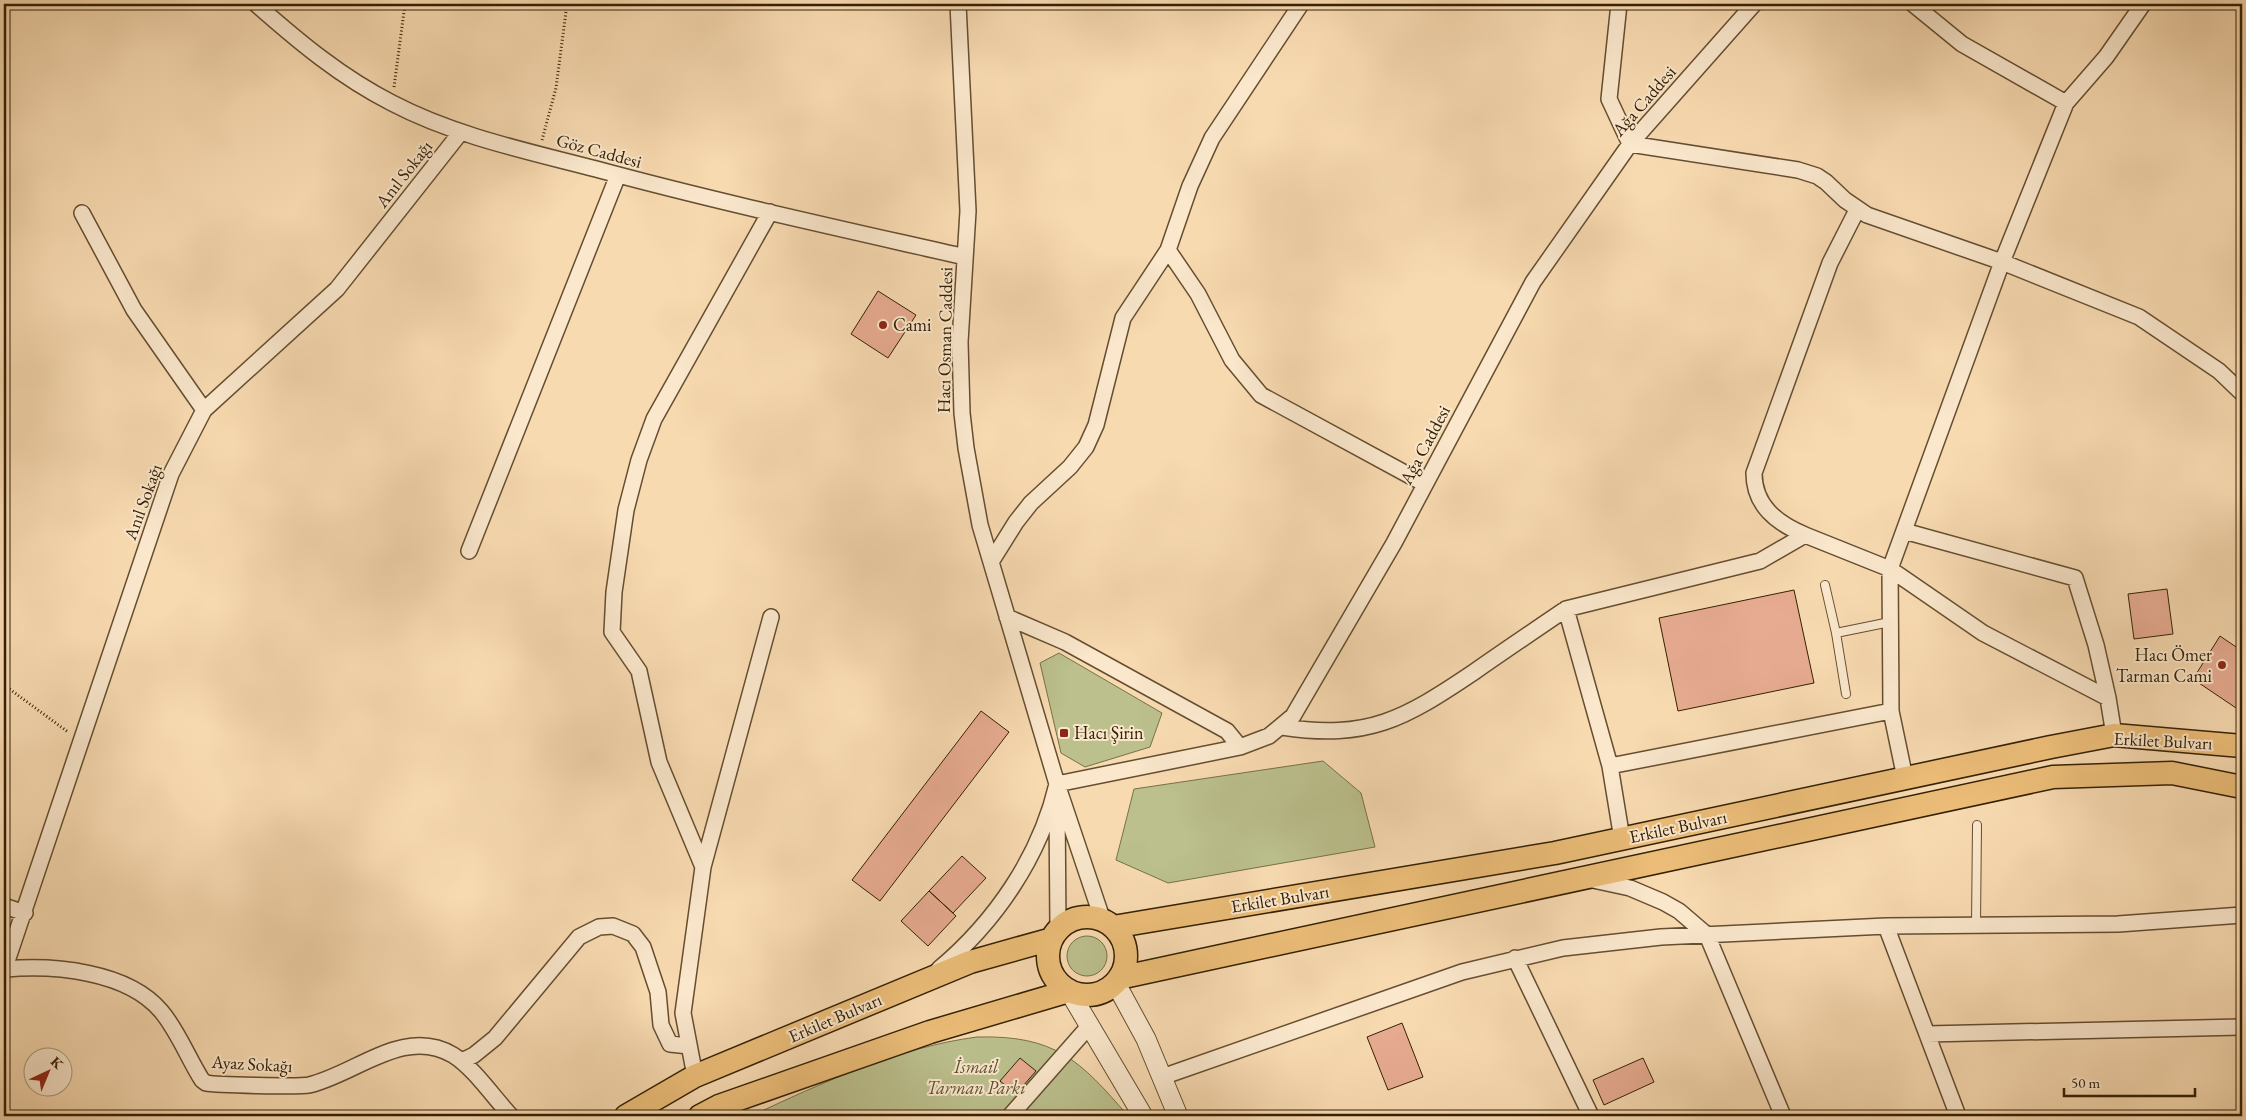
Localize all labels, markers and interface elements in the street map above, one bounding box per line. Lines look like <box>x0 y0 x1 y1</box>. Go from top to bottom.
street label: Ağa Caddesi <box>1606 60 1681 142</box>
street label: Göz Caddesi <box>554 128 645 173</box>
street label: Anıl Sokağı <box>370 135 437 213</box>
street label: Hacı Osman Caddesi <box>932 266 957 413</box>
place label: Cami <box>893 313 932 336</box>
marker: Cami <box>877 319 889 331</box>
street label: Ağa Caddesi <box>1394 401 1455 489</box>
street label: Anıl Sokağı <box>118 460 167 544</box>
place label: Hacı Ömer Tarman Cami <box>2116 643 2213 687</box>
marker: Hacı Ömer Tarman Cami <box>2216 659 2228 671</box>
place label: Hacı Şirin <box>1074 721 1144 744</box>
street label: Erkilet Bulvarı <box>2113 726 2214 755</box>
marker: Hacı Şirin <box>1058 727 1070 739</box>
street label: Erkilet Bulvarı <box>1627 805 1729 848</box>
street label: Erkilet Bulvarı <box>1229 879 1331 918</box>
street label: Erkilet Bulvarı <box>785 987 885 1048</box>
north arrow <box>22 1048 72 1098</box>
street label: Ayaz Sokağı <box>210 1050 294 1077</box>
text: K <box>47 1052 67 1073</box>
park label: İsmail Tarman Parkı <box>927 1055 1025 1099</box>
scale bar <box>2064 1065 2195 1097</box>
text: 50 m <box>2071 1073 2100 1092</box>

